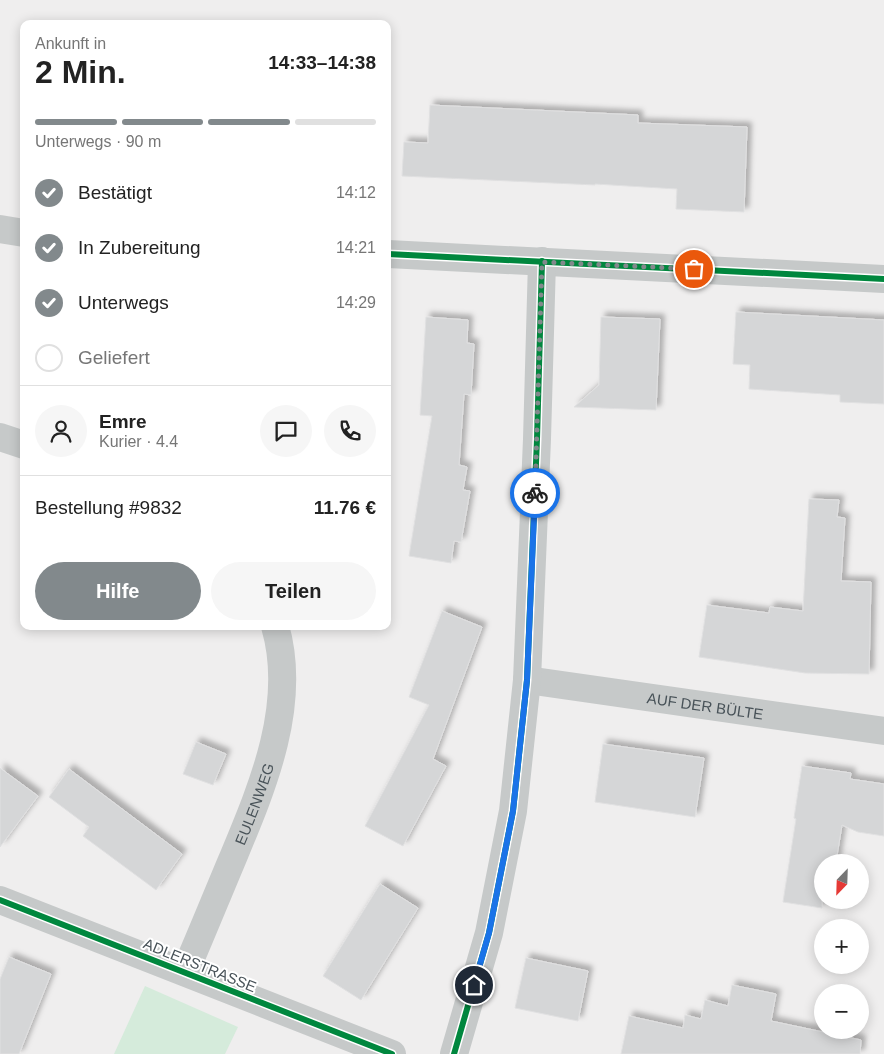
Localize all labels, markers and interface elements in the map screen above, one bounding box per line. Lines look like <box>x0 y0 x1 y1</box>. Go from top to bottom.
text: Ankunft in <box>35 35 106 52</box>
text: 14:33–14:38 <box>268 52 376 73</box>
text: 2 Min. <box>35 54 126 90</box>
text: Unterwegs · 90 m <box>35 133 161 150</box>
icon: check <box>35 179 63 207</box>
text: Bestätigt <box>78 182 152 203</box>
text: 14:12 <box>336 184 376 201</box>
icon: check <box>35 234 63 262</box>
text: In Zubereitung <box>78 237 201 258</box>
text: 14:21 <box>336 239 376 256</box>
pin <box>673 248 715 290</box>
icon: bag <box>680 255 708 283</box>
icon: check <box>35 289 63 317</box>
text: Unterwegs <box>78 292 169 313</box>
text: 14:29 <box>336 294 376 311</box>
text: Geliefert <box>78 347 150 368</box>
button: person <box>35 405 87 457</box>
button: chat <box>260 405 312 457</box>
button: phone <box>324 405 376 457</box>
text: Emre <box>99 411 147 432</box>
text: Kurier · 4.4 <box>99 433 178 450</box>
courier <box>510 468 560 518</box>
icon: bike <box>521 479 549 507</box>
text: Bestellung #9832 <box>35 497 182 518</box>
text: 11.76 € <box>314 497 376 518</box>
button: Hilfe <box>35 562 201 620</box>
button: Teilen <box>211 562 376 620</box>
street label: AUF DER BÜLTE <box>646 689 764 722</box>
street label: EULENWEG <box>231 761 277 847</box>
north arrow <box>814 854 869 909</box>
map controls <box>814 854 869 1039</box>
button: + <box>814 919 869 974</box>
street label: ADLERSTRASSE <box>141 935 259 995</box>
pin <box>453 964 495 1006</box>
icon: home <box>460 971 488 999</box>
button: − <box>814 984 869 1039</box>

